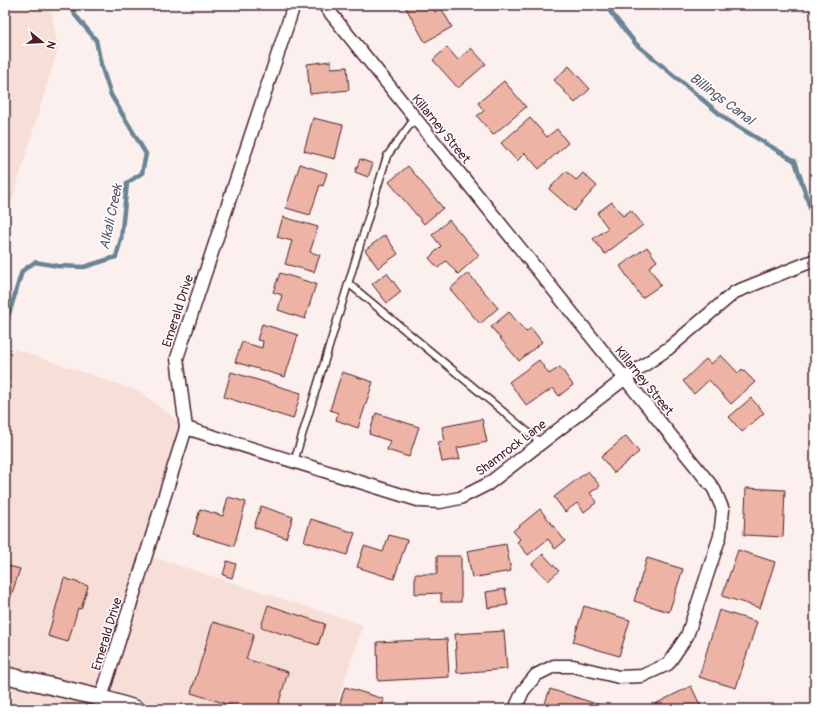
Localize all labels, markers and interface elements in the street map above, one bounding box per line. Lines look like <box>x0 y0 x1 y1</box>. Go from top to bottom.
north arrow <box>22 22 62 62</box>
text: N <box>44 39 58 51</box>
water label: Billings Canal <box>686 69 759 130</box>
street label: Killarney Street <box>408 91 474 167</box>
water label: Alkali Creek <box>96 182 126 251</box>
street label: Emerald Drive <box>159 272 197 349</box>
street label: Killarney Street <box>611 343 677 419</box>
street label: Shamrock Lane <box>473 416 550 480</box>
street label: Emerald Drive <box>88 595 126 672</box>

